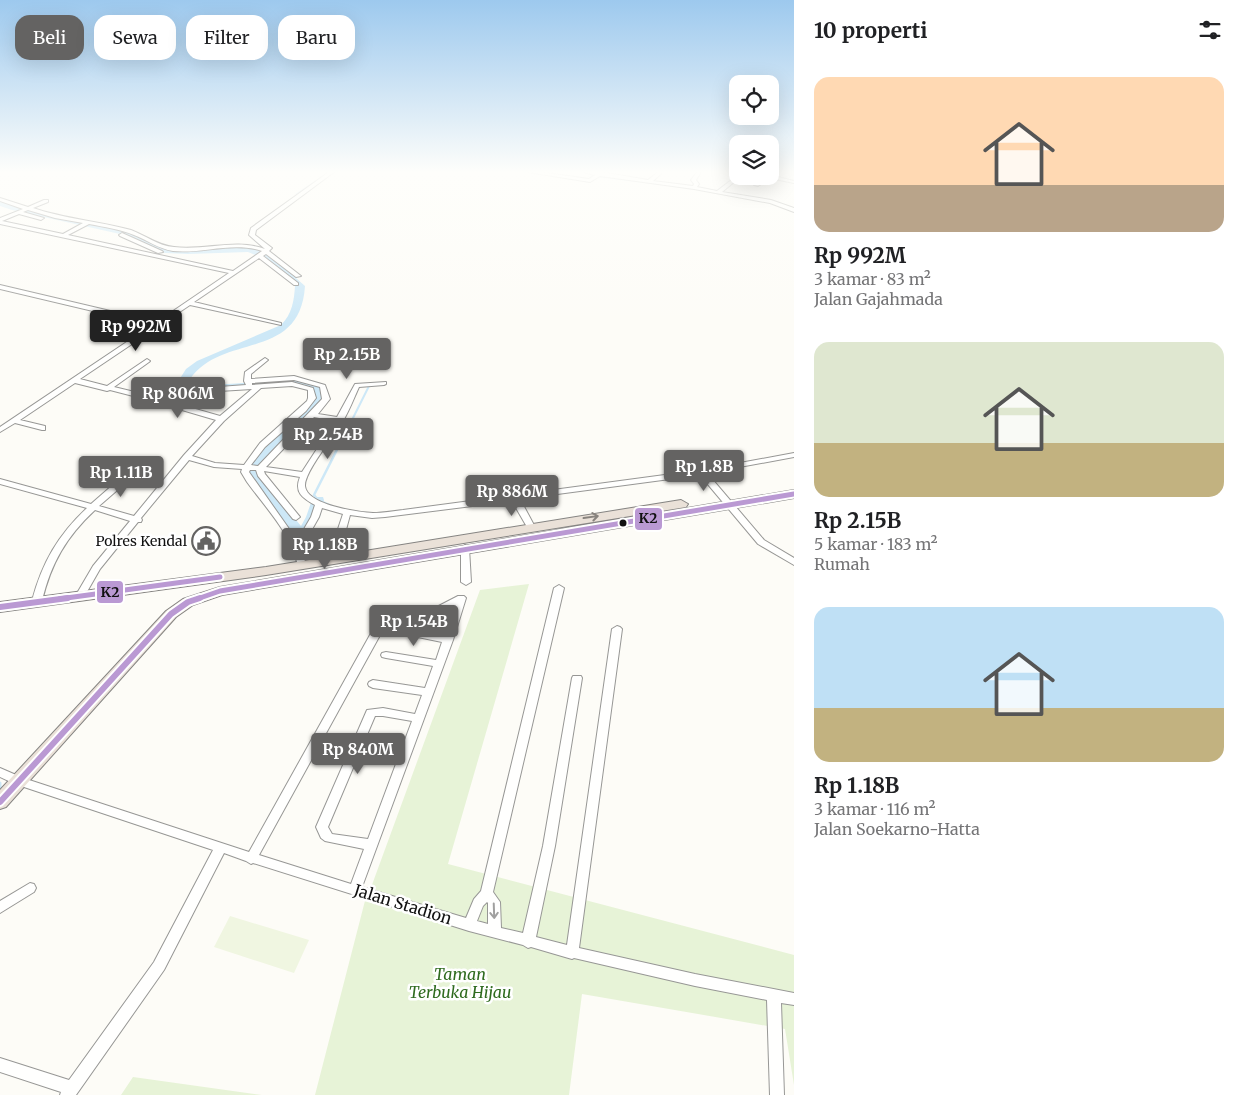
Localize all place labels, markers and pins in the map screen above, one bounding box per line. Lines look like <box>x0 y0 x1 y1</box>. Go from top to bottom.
pin: Rp 992M <box>90 310 182 352</box>
pin: Rp 2.15B <box>295 338 399 380</box>
pin: Rp 806M <box>132 376 224 419</box>
pin: Rp 2.54B <box>276 418 380 460</box>
pin: Rp 1.8B <box>658 450 750 492</box>
pin: Rp 1.11B <box>69 456 173 498</box>
pin: Rp 886M <box>466 474 558 517</box>
unlabelled marker <box>618 518 628 528</box>
public building icon: Polres Kendal <box>191 526 221 556</box>
pin: Rp 1.18B <box>273 528 377 570</box>
place label: Polres Kendal <box>95 532 188 550</box>
pin: Rp 1.54B <box>362 604 466 647</box>
pin: Rp 840M <box>312 732 404 775</box>

